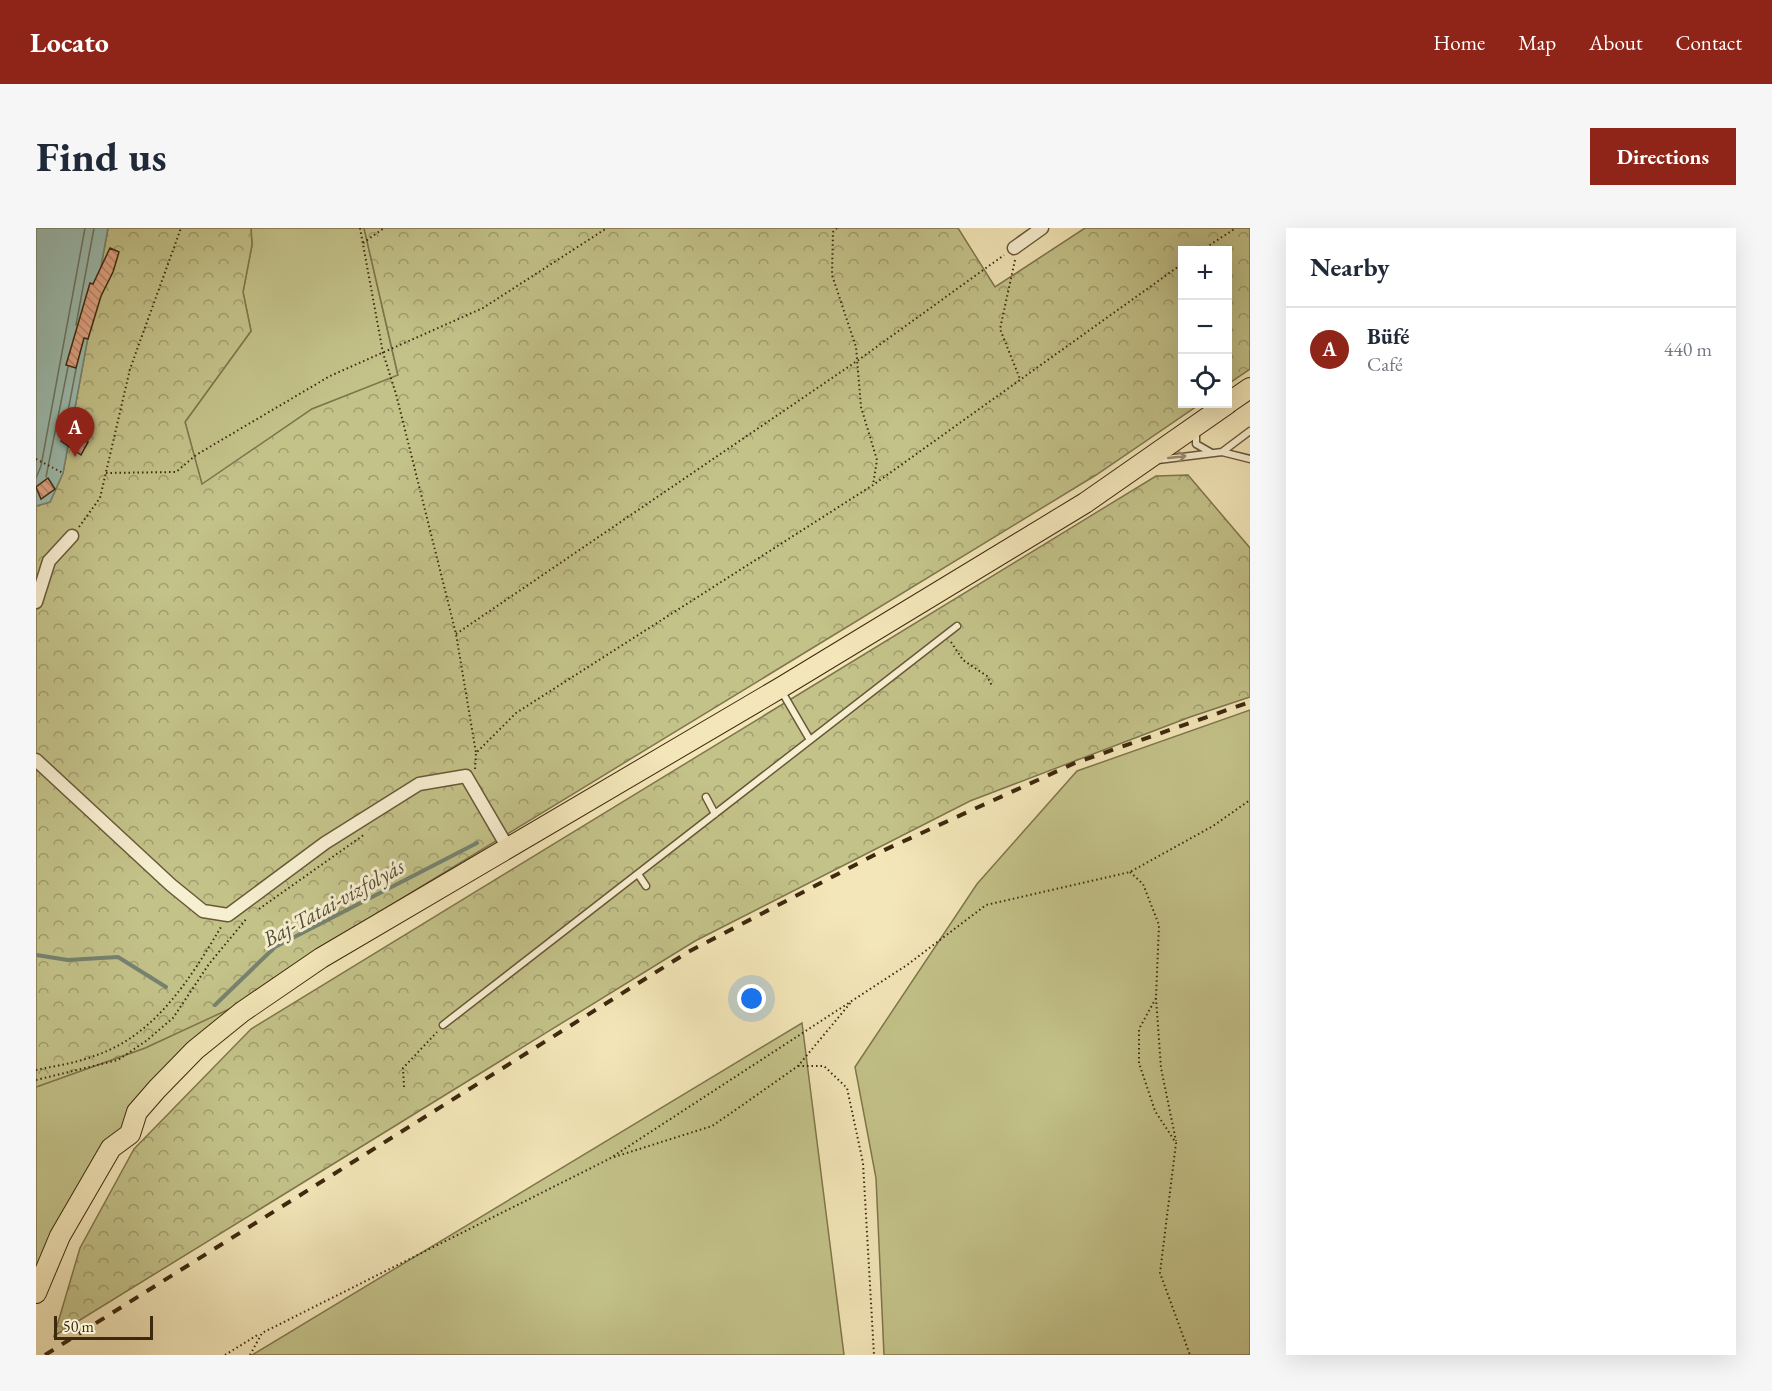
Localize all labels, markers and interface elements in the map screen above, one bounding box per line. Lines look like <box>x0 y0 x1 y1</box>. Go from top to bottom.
text: Locato <box>30 24 109 60</box>
text: Home <box>1433 29 1485 56</box>
text: Map <box>1518 29 1556 56</box>
text: About <box>1589 29 1642 56</box>
text: Contact <box>1675 29 1742 56</box>
button: Directions <box>1590 128 1736 185</box>
text: Find us <box>36 129 167 184</box>
map controls <box>1178 246 1232 408</box>
button: + <box>1178 246 1232 300</box>
text: Nearby <box>1310 250 1390 284</box>
button: − <box>1178 300 1232 354</box>
text: Büfé <box>1367 322 1409 351</box>
text: A <box>1322 336 1337 362</box>
text: 440 m <box>1664 336 1712 362</box>
text: Café <box>1367 351 1403 377</box>
button: locate <box>1178 354 1232 408</box>
pin: A <box>56 408 94 457</box>
one-way arrow <box>1167 451 1187 462</box>
water label: Baj-Tatai-vízfolyás <box>256 851 410 954</box>
your location <box>737 984 766 1013</box>
scale bar <box>54 1313 153 1340</box>
text: 50 m <box>63 1316 94 1337</box>

